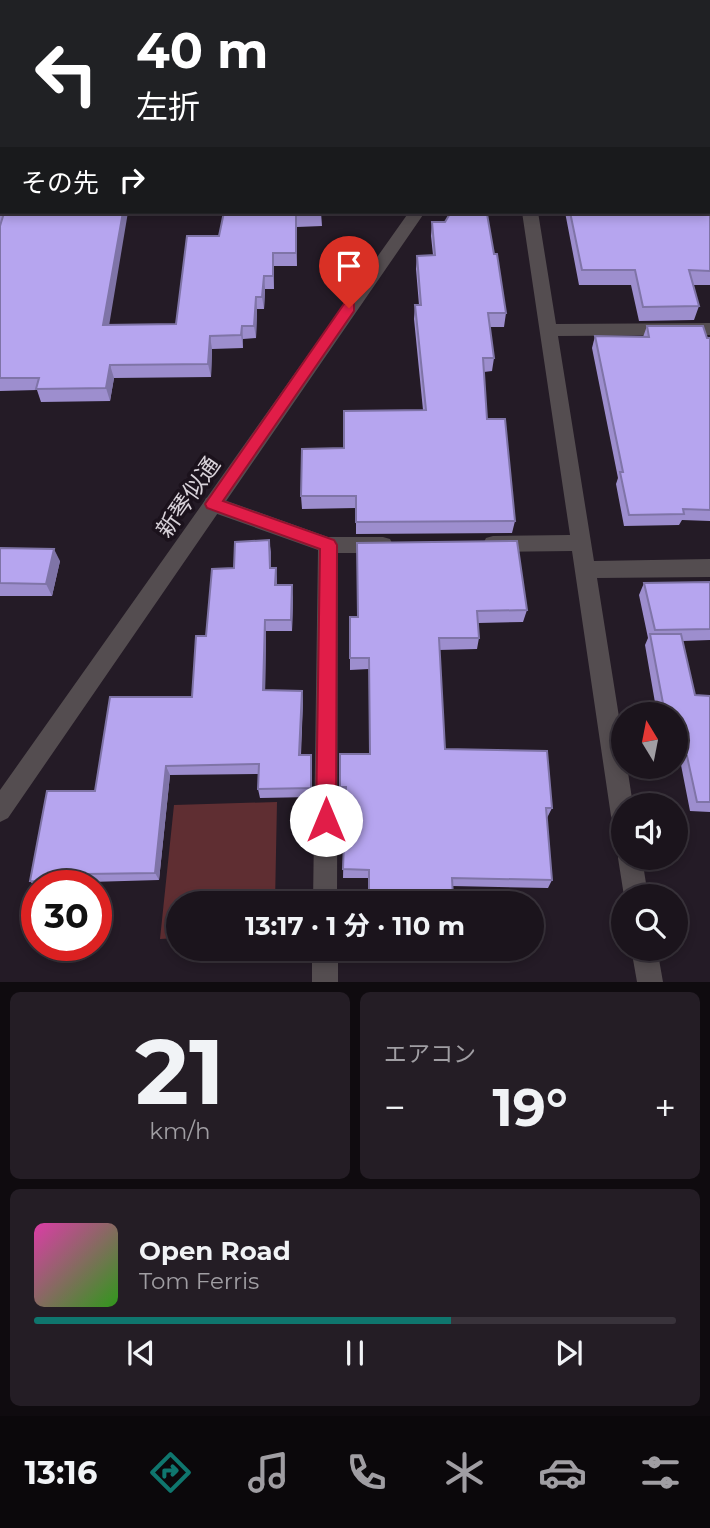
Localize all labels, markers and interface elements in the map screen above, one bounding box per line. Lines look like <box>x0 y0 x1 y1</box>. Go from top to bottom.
text: 40 m <box>136 21 268 80</box>
icon: left <box>21 28 112 119</box>
text: 左折 <box>136 87 200 126</box>
icon: right <box>113 161 151 199</box>
text: その先 <box>21 167 99 199</box>
pin <box>319 236 379 308</box>
icon: arrive <box>330 247 368 285</box>
street label: 新琴似通 <box>150 451 226 543</box>
north arrow <box>611 702 688 779</box>
map controls <box>611 702 688 961</box>
position arrow <box>289 783 363 857</box>
button: sound <box>611 793 688 870</box>
speed limit sign: 30 <box>21 870 112 961</box>
button: search <box>611 884 688 961</box>
text: 13:17 · 1 分 · 110 m <box>245 910 465 942</box>
text: 21 <box>135 1016 225 1127</box>
text: エアコン <box>384 1040 476 1068</box>
text: 19° <box>492 1076 568 1139</box>
text: − <box>384 1084 406 1131</box>
text: + <box>654 1084 676 1131</box>
text: km/h <box>149 1117 211 1145</box>
text: Open Road <box>139 1235 291 1267</box>
text: Tom Ferris <box>139 1267 259 1295</box>
icon: previous <box>122 1334 160 1372</box>
icon: pause <box>336 1334 374 1372</box>
icon: next <box>550 1334 588 1372</box>
icon: directions <box>146 1448 195 1497</box>
icon: music <box>244 1448 293 1497</box>
icon: phone <box>342 1448 391 1497</box>
icon: climate <box>440 1448 489 1497</box>
icon: car <box>538 1448 587 1497</box>
icon: filters <box>636 1448 685 1497</box>
text: 13:16 <box>25 1453 97 1492</box>

